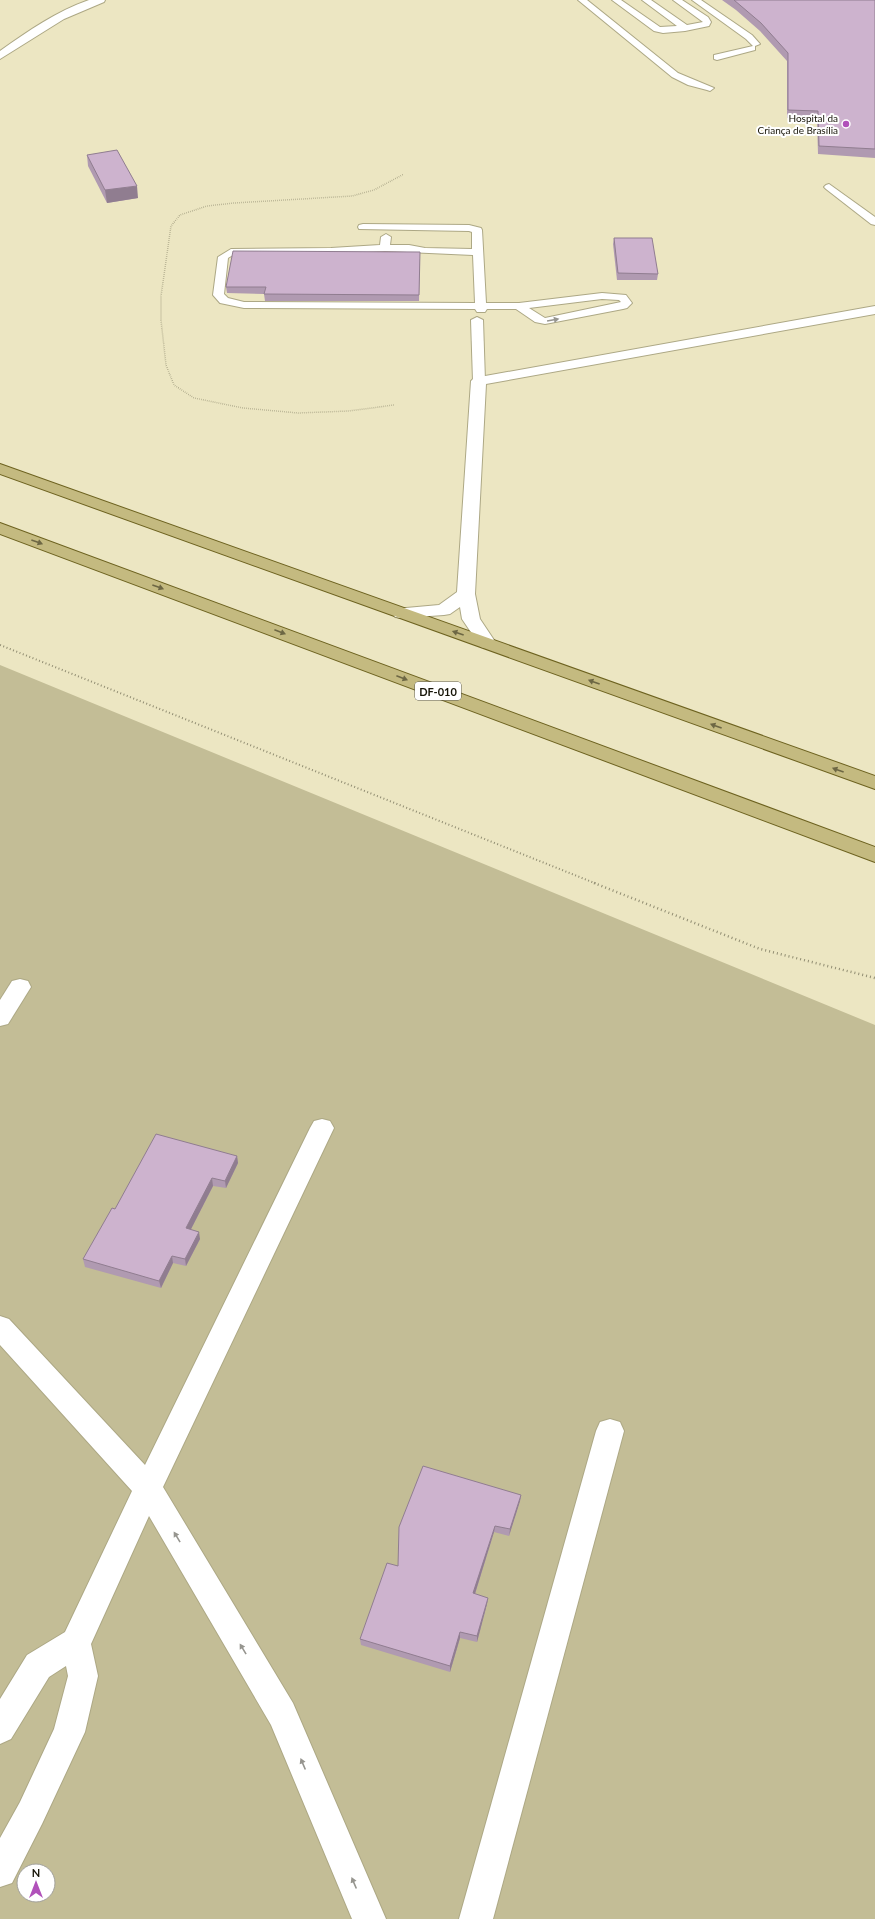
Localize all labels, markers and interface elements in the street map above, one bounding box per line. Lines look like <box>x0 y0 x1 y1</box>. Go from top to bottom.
place label: Hospital da Criança de Brasília <box>757 112 838 136</box>
marker: Hospital da Criança de Brasília <box>841 119 851 129</box>
one-way arrow <box>547 317 559 323</box>
one-way arrow <box>31 539 43 545</box>
one-way arrow <box>153 584 165 590</box>
one-way arrow <box>275 630 287 636</box>
one-way arrow <box>452 630 464 636</box>
one-way arrow <box>396 675 408 681</box>
one-way arrow <box>587 678 599 684</box>
road number: DF-010 <box>415 682 461 700</box>
one-way arrow <box>710 722 722 728</box>
one-way arrow <box>832 766 844 772</box>
one-way arrow <box>173 1531 180 1543</box>
one-way arrow <box>239 1643 246 1655</box>
one-way arrow <box>300 1758 306 1769</box>
north arrow <box>16 1863 56 1903</box>
text: N <box>32 1866 40 1879</box>
one-way arrow <box>351 1878 357 1889</box>

